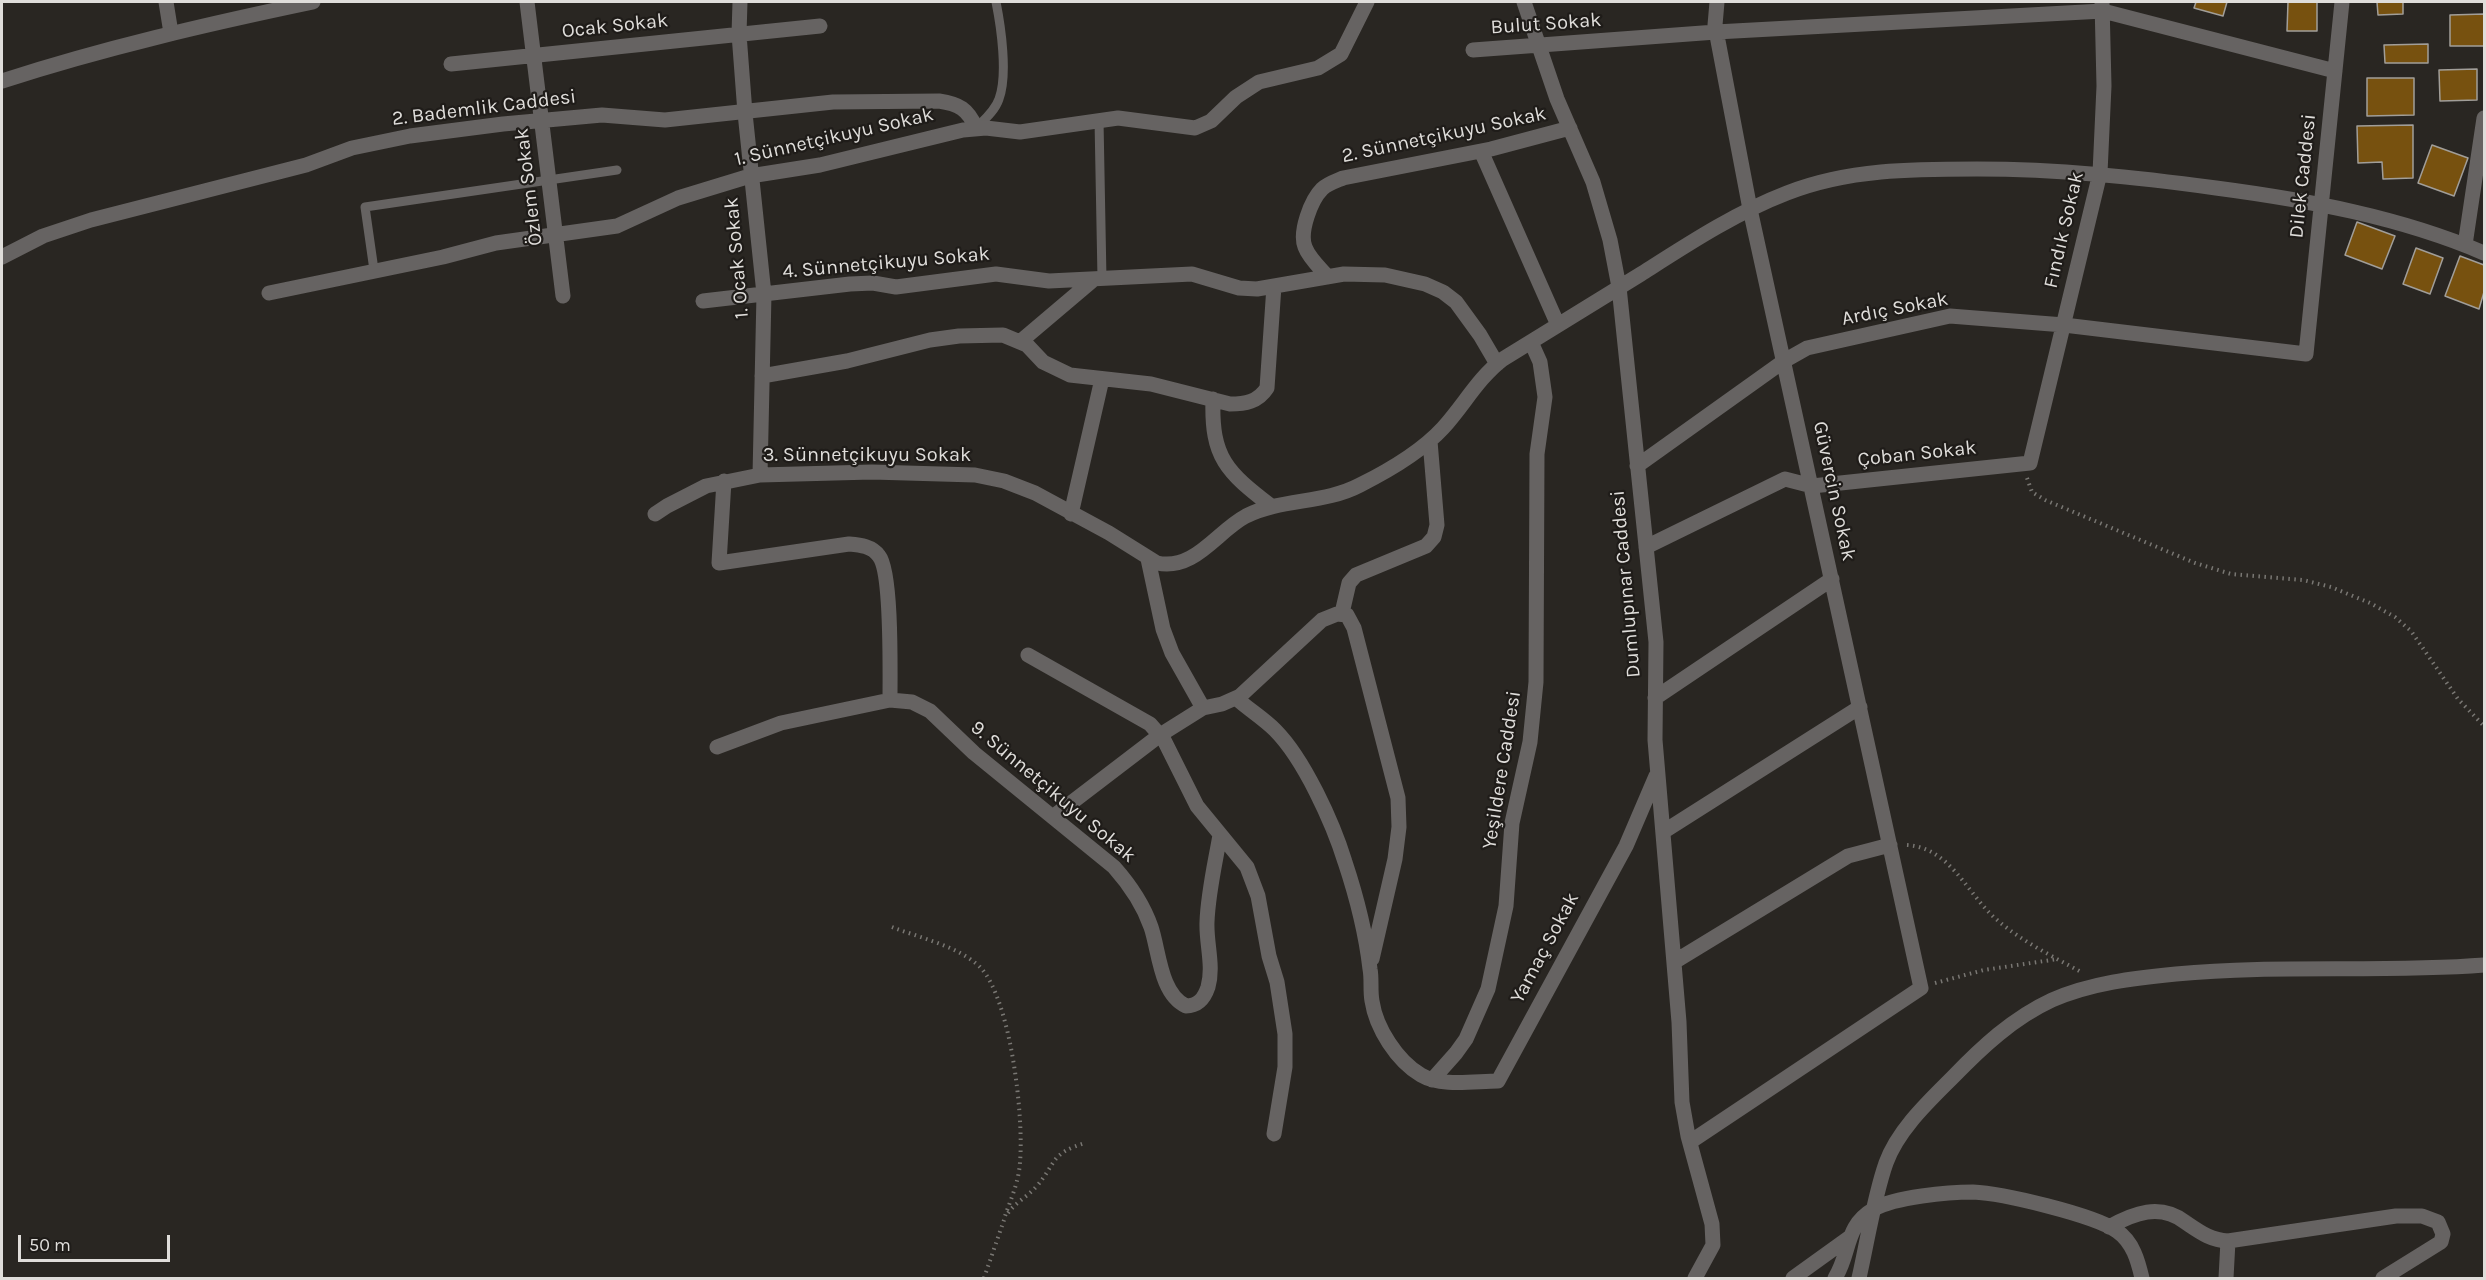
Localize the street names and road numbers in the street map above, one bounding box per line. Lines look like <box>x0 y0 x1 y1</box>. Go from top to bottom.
street label: Ocak Sokak <box>561 8 669 44</box>
street label: Bulut Sokak <box>1490 8 1602 40</box>
street label: 2. Bademlik Caddesi <box>390 85 578 131</box>
street label: 1. Sünnetçikuyu Sokak <box>732 102 936 172</box>
street label: 2. Sünnetçikuyu Sokak <box>1340 102 1548 168</box>
street label: Dilek Caddesi <box>2285 113 2321 239</box>
street label: Özlem Sokak <box>510 127 548 247</box>
street label: Fındık Sokak <box>2039 169 2089 291</box>
street label: 1. Ocak Sokak <box>720 196 754 320</box>
street label: 4. Sünnetçikuyu Sokak <box>781 242 991 284</box>
street label: Ardıç Sokak <box>1840 287 1950 331</box>
street label: Güvercin Sokak <box>1807 419 1861 563</box>
street label: Çoban Sokak <box>1856 436 1978 472</box>
street label: 3. Sünnetçikuyu Sokak <box>763 443 971 467</box>
street label: Dumlupınar Caddesi <box>1606 489 1646 679</box>
street label: Yeşildere Caddesi <box>1478 689 1526 851</box>
street label: 9. Sünnetçikuyu Sokak <box>965 716 1141 868</box>
street label: Yamaç Sokak <box>1506 888 1584 1008</box>

